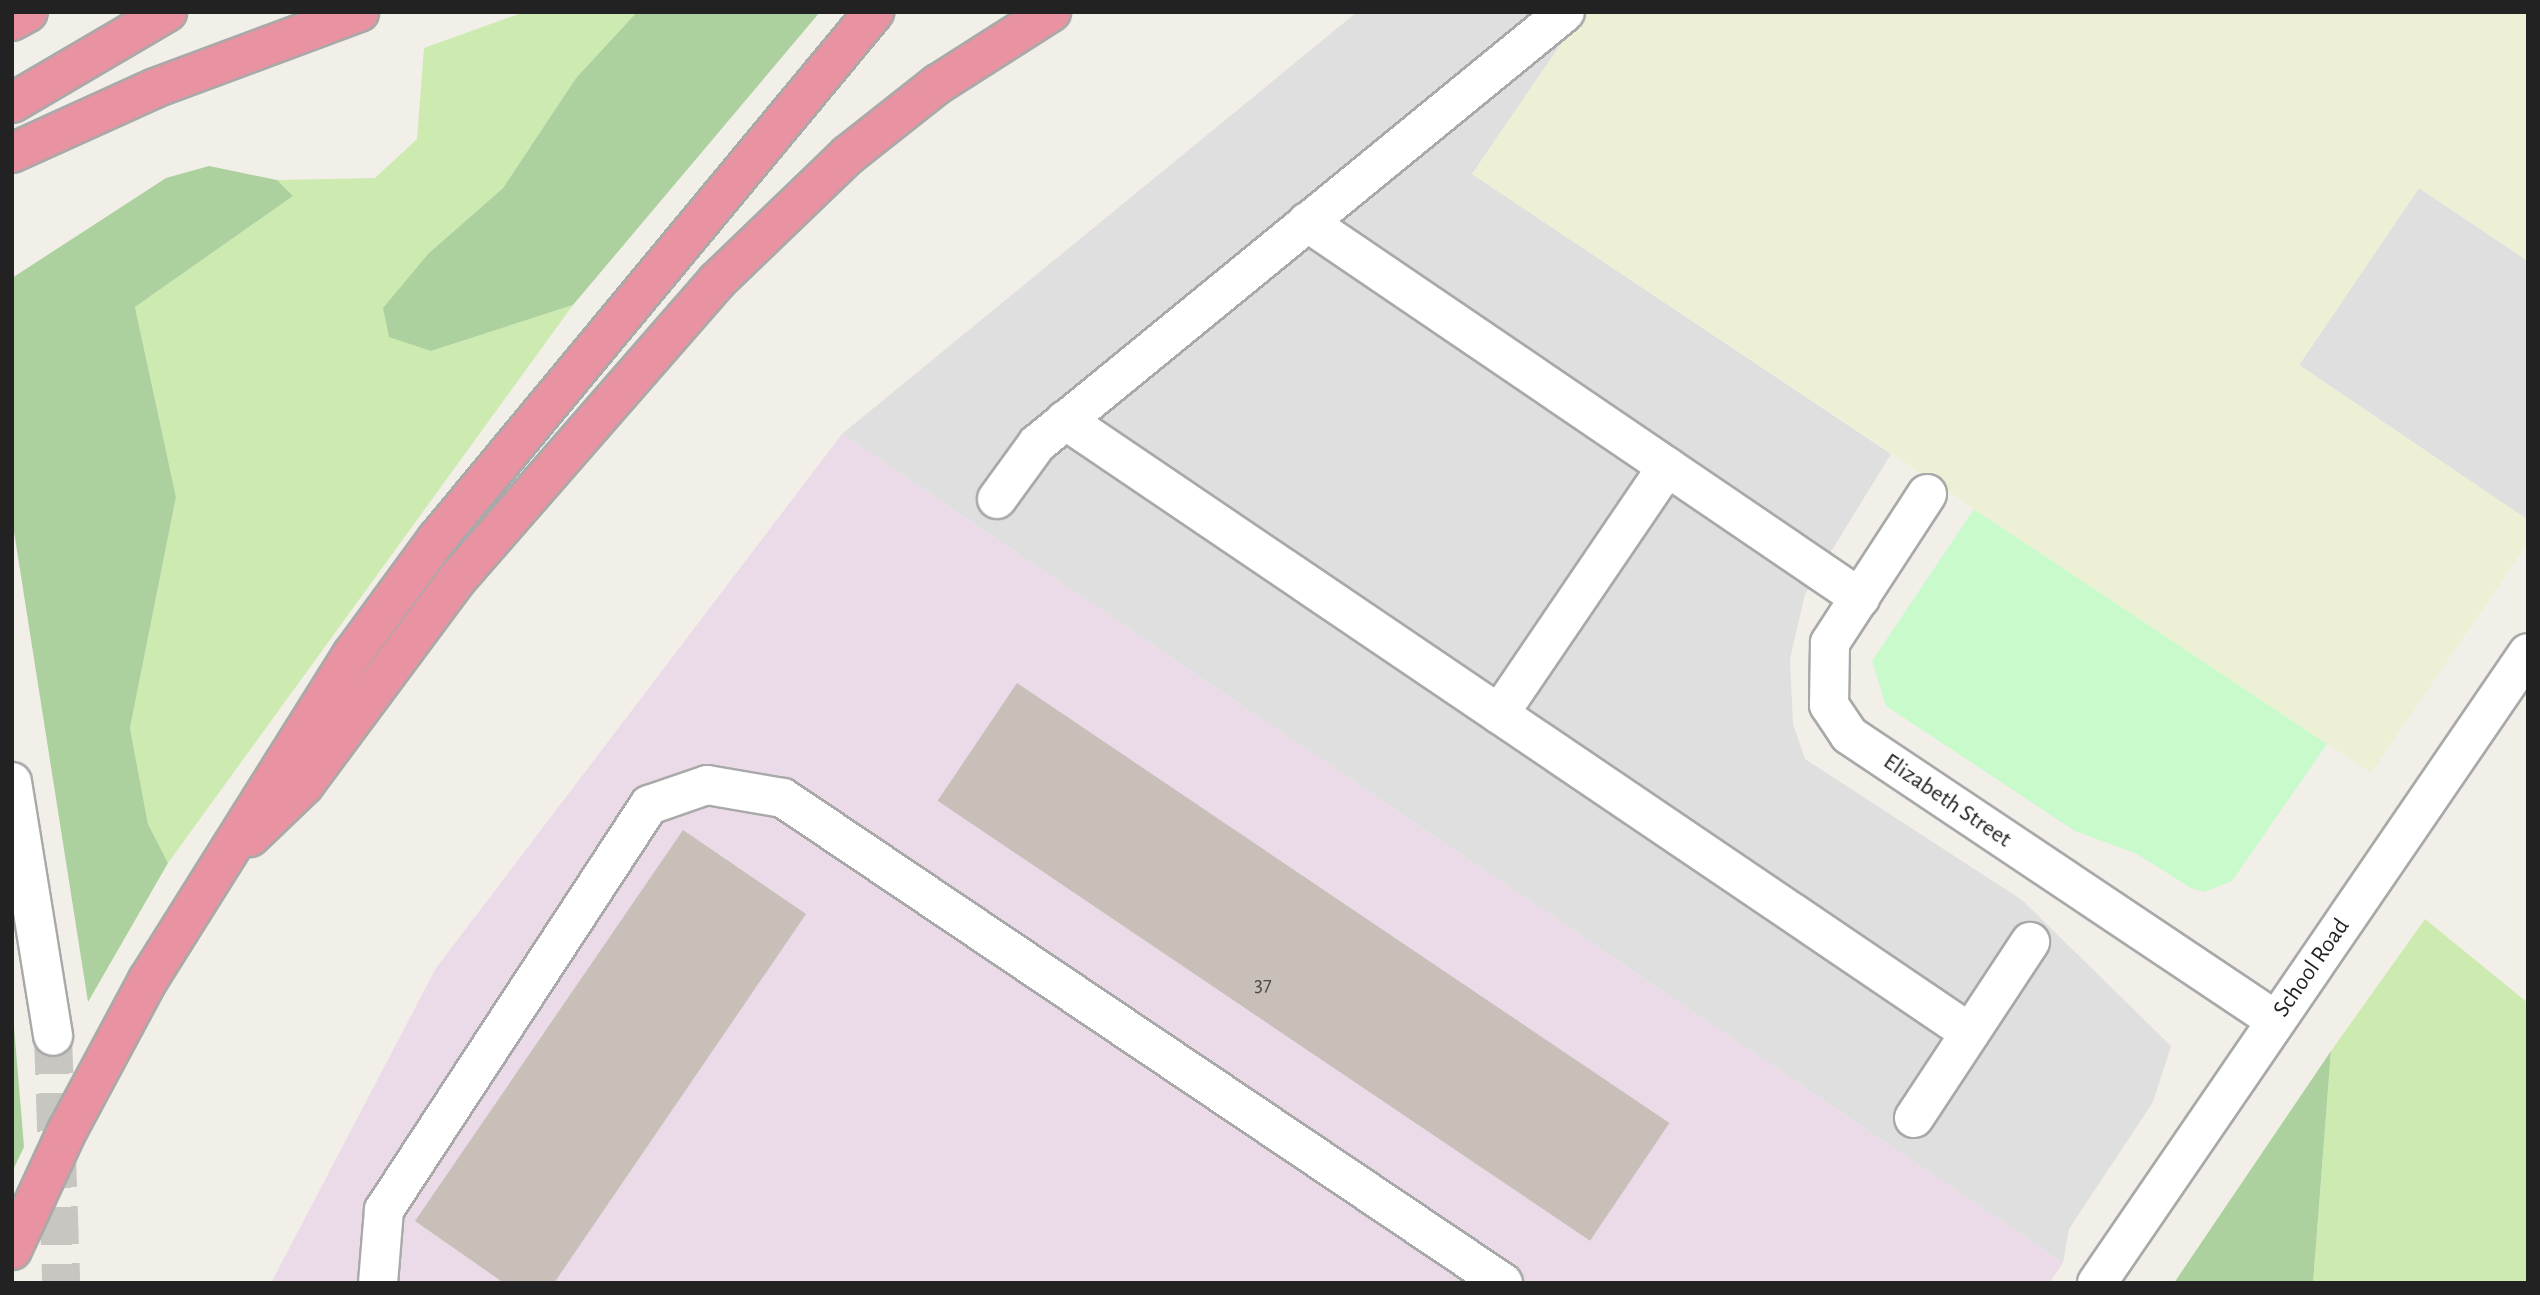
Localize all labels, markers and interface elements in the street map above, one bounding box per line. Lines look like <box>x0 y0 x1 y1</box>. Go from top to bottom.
street label: Elizabeth Street <box>1877 748 2017 854</box>
street label: School Road <box>2268 913 2356 1023</box>
house number: 37 <box>1254 972 1272 998</box>

